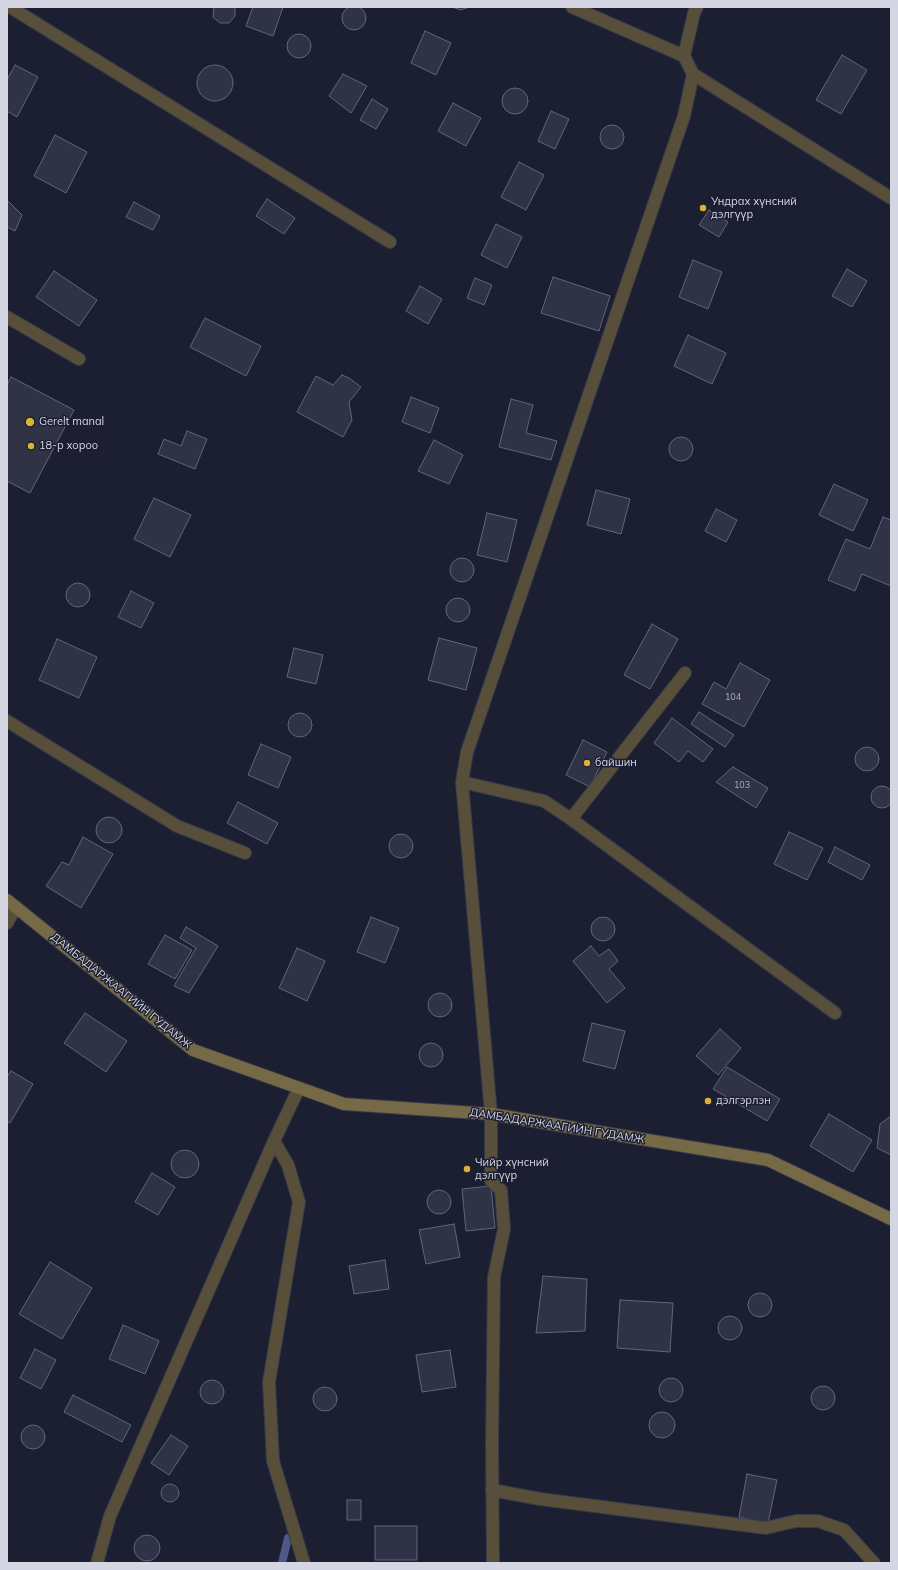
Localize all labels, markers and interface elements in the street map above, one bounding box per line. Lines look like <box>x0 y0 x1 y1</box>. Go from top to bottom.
place label: Ундрах хүнсний дэлгүүр <box>711 195 797 221</box>
marker: Ундрах хүнсний дэлгүүр <box>698 203 708 213</box>
place label: Gerelt manal <box>39 415 104 429</box>
marker: Gerelt manal <box>24 416 36 428</box>
place label: 18-р хороо <box>39 439 98 453</box>
marker: 18-р хороо <box>26 441 36 451</box>
house number: 104 <box>725 692 741 702</box>
place label: байшин <box>595 756 637 770</box>
marker: байшин <box>582 758 592 768</box>
house number: 103 <box>734 780 750 790</box>
street label: ДАМБАДАРЖААГИЙН ГУДАМЖ <box>48 930 194 1052</box>
place label: дэлгэрлэн <box>716 1094 771 1108</box>
marker: дэлгэрлэн <box>703 1096 713 1106</box>
street label: ДАМБАДАРЖААГИЙН ГУДАМЖ <box>469 1106 645 1146</box>
place label: Чийр хүнсний дэлгүүр <box>475 1156 549 1182</box>
marker: Чийр хүнсний дэлгүүр <box>462 1164 472 1174</box>

